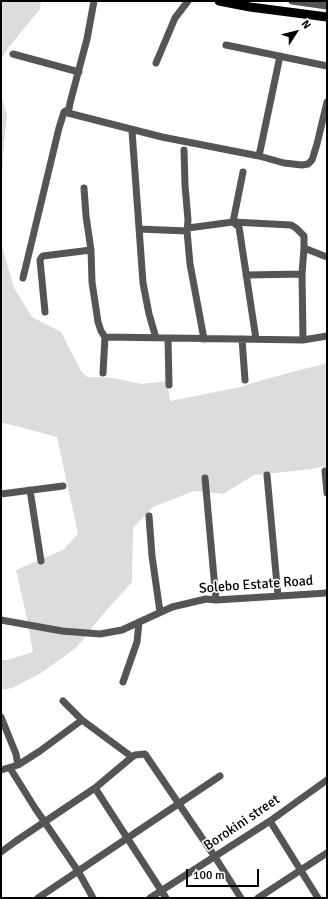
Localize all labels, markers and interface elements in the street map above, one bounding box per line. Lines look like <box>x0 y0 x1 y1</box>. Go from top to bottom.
north arrow <box>276 12 316 52</box>
text: N <box>299 18 314 32</box>
street label: Solebo Estate Road <box>198 573 314 597</box>
street label: Borokini street <box>201 791 283 855</box>
scale bar <box>188 861 261 887</box>
text: 100 m <box>193 868 225 883</box>

